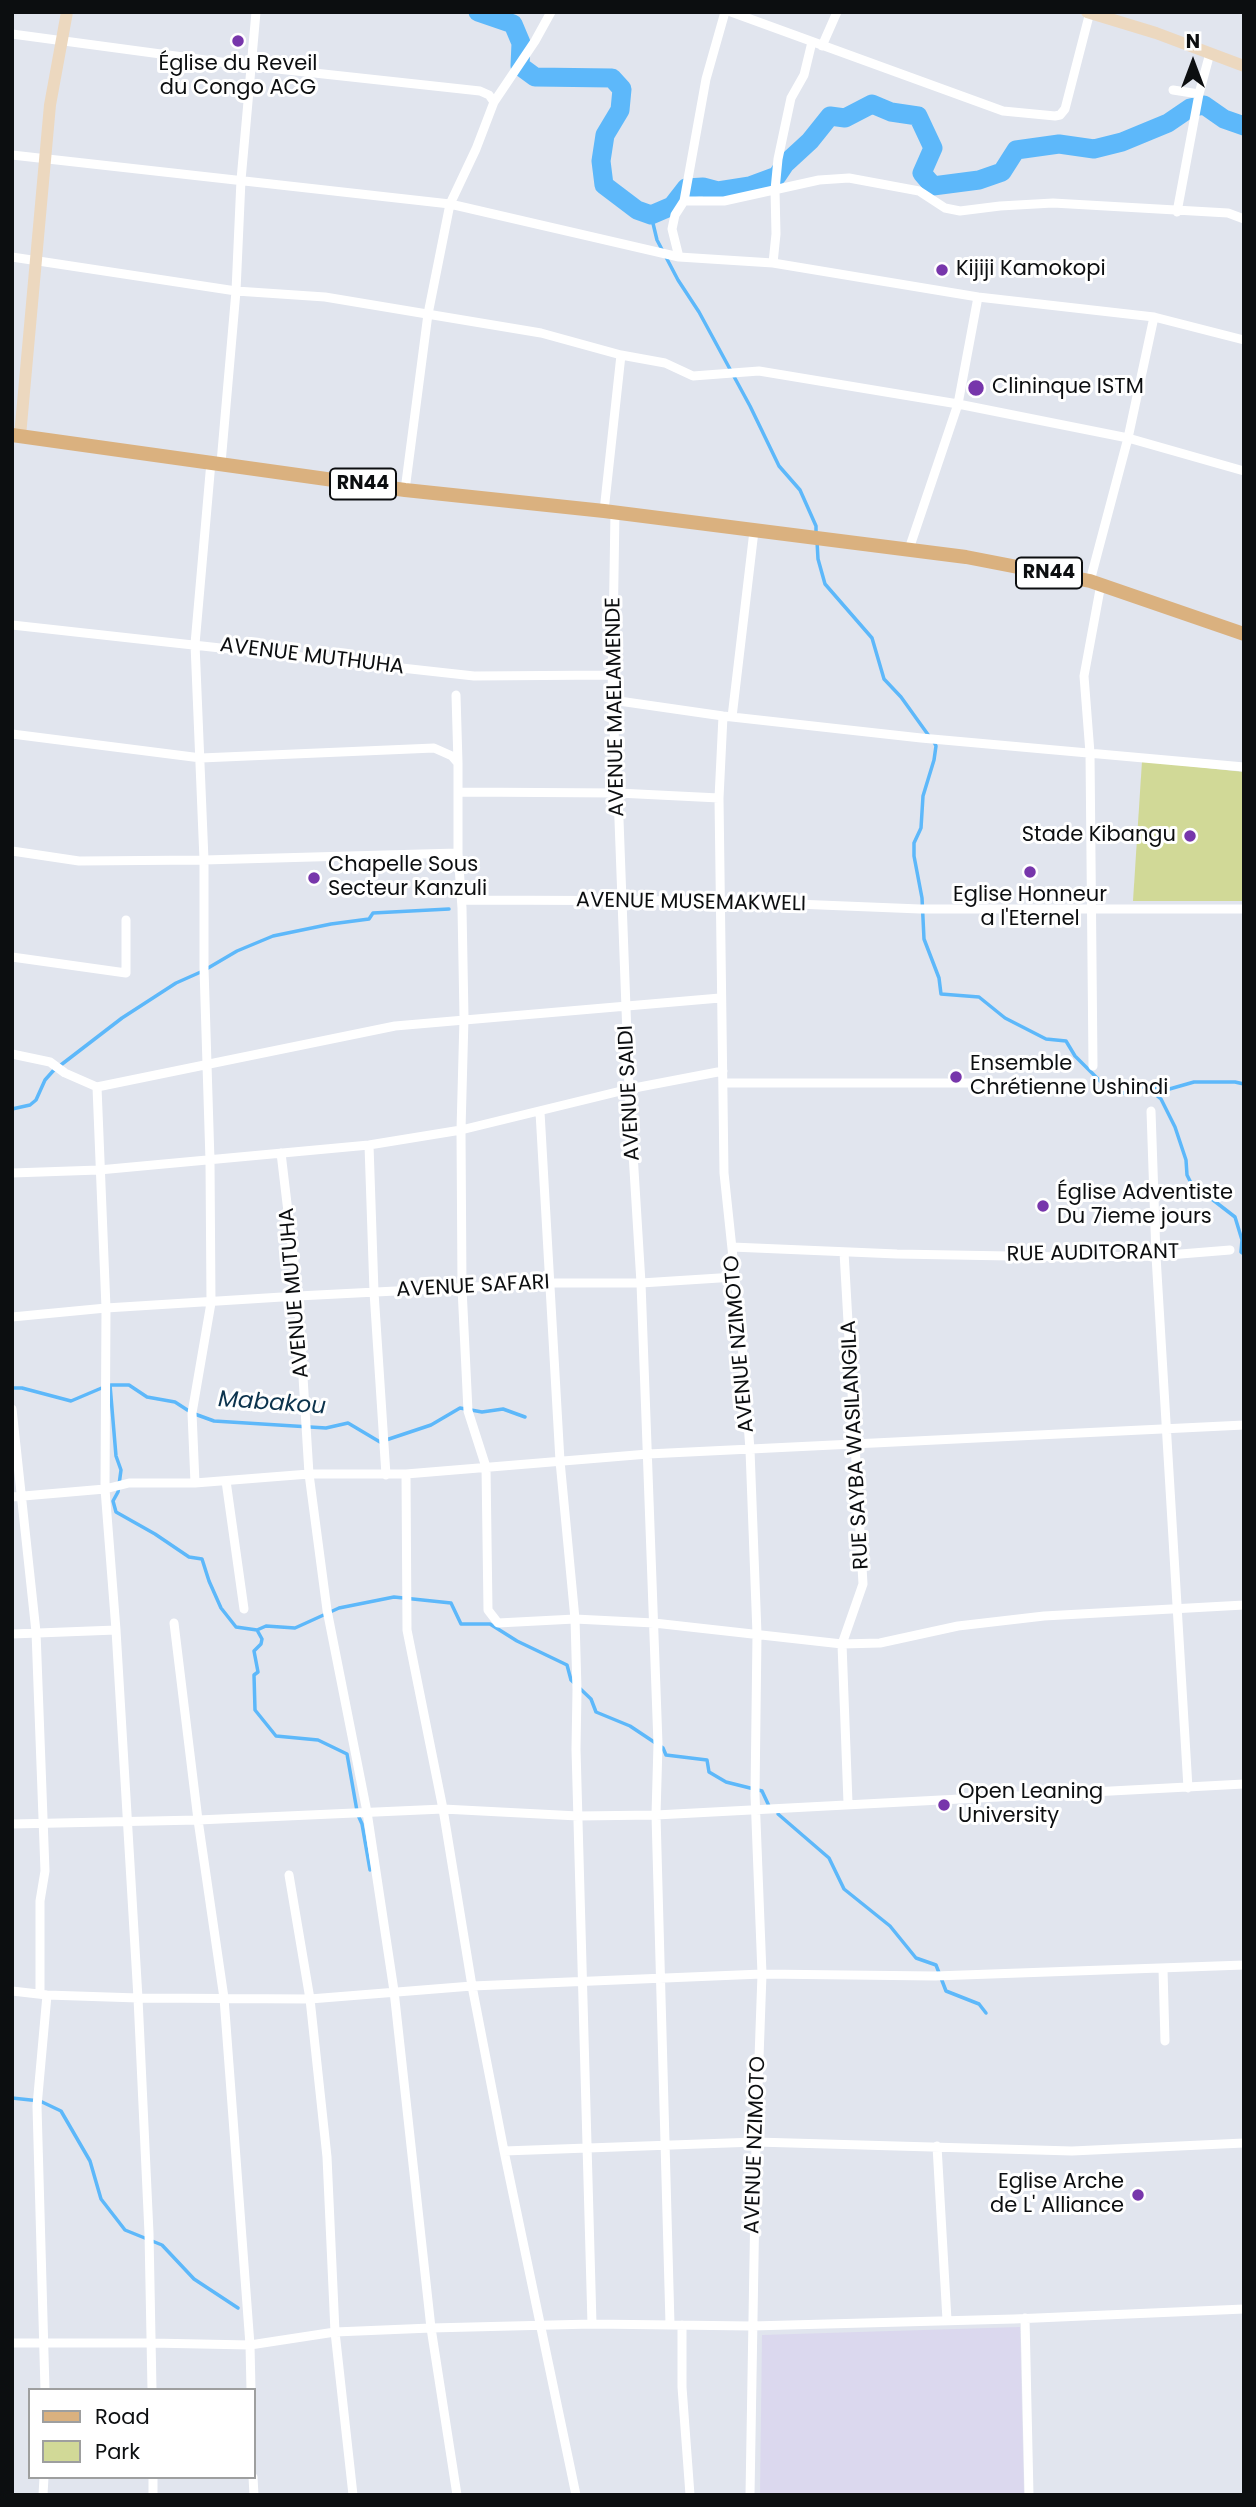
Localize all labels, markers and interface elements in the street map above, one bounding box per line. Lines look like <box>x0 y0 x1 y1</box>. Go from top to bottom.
north arrow <box>1158 28 1228 98</box>
text: N <box>1186 28 1200 55</box>
marker: Église du Reveil du Congo ACG <box>230 33 246 49</box>
place label: Église du Reveil du Congo ACG <box>158 52 318 102</box>
place label: Kijiji Kamokopi <box>956 257 1106 283</box>
marker: Kijiji Kamokopi <box>934 262 950 278</box>
place label: Clininque ISTM <box>992 375 1144 401</box>
marker: Clininque ISTM <box>966 378 986 398</box>
road number: RN44 <box>330 468 396 499</box>
road number: RN44 <box>1016 558 1082 588</box>
street label: AVENUE MAELAMENDE <box>601 597 631 817</box>
street label: AVENUE MUTHUHA <box>218 633 406 681</box>
place label: Stade Kibangu <box>1022 823 1176 849</box>
marker: Stade Kibangu <box>1182 828 1198 844</box>
place label: Chapelle Sous Secteur Kanzuli <box>328 853 487 903</box>
marker: Eglise Honneur a l'Eternel <box>1022 864 1038 880</box>
marker: Chapelle Sous Secteur Kanzuli <box>306 870 322 886</box>
place label: Eglise Honneur a l'Eternel <box>953 883 1107 933</box>
street label: AVENUE MUSEMAKWELI <box>576 888 806 918</box>
street label: AVENUE SAIDI <box>614 1024 646 1162</box>
place label: Ensemble Chrétienne Ushindi <box>970 1052 1168 1102</box>
marker: Ensemble Chrétienne Ushindi <box>948 1069 964 1085</box>
place label: Église Adventiste Du 7ieme jours <box>1057 1181 1233 1231</box>
marker: Église Adventiste Du 7ieme jours <box>1035 1198 1051 1214</box>
street label: AVENUE MUTUHA <box>275 1207 315 1379</box>
street label: RUE AUDITORANT <box>1007 1240 1179 1268</box>
street label: AVENUE NZIMOTO <box>720 1254 760 1434</box>
street label: AVENUE SAFARI <box>396 1270 550 1304</box>
street label: RUE SAYBA WASILANGILA <box>837 1320 875 1570</box>
water label: Mabakou <box>217 1386 327 1422</box>
place label: Open Leaning University <box>958 1780 1103 1830</box>
marker: Open Leaning University <box>936 1797 952 1813</box>
street label: AVENUE NZIMOTO <box>740 2056 772 2234</box>
place label: Eglise Arche de L' Alliance <box>990 2170 1124 2220</box>
marker: Eglise Arche de L' Alliance <box>1130 2187 1146 2203</box>
legend <box>28 2388 256 2479</box>
text: Road <box>95 2402 150 2431</box>
text: Park <box>95 2437 140 2466</box>

